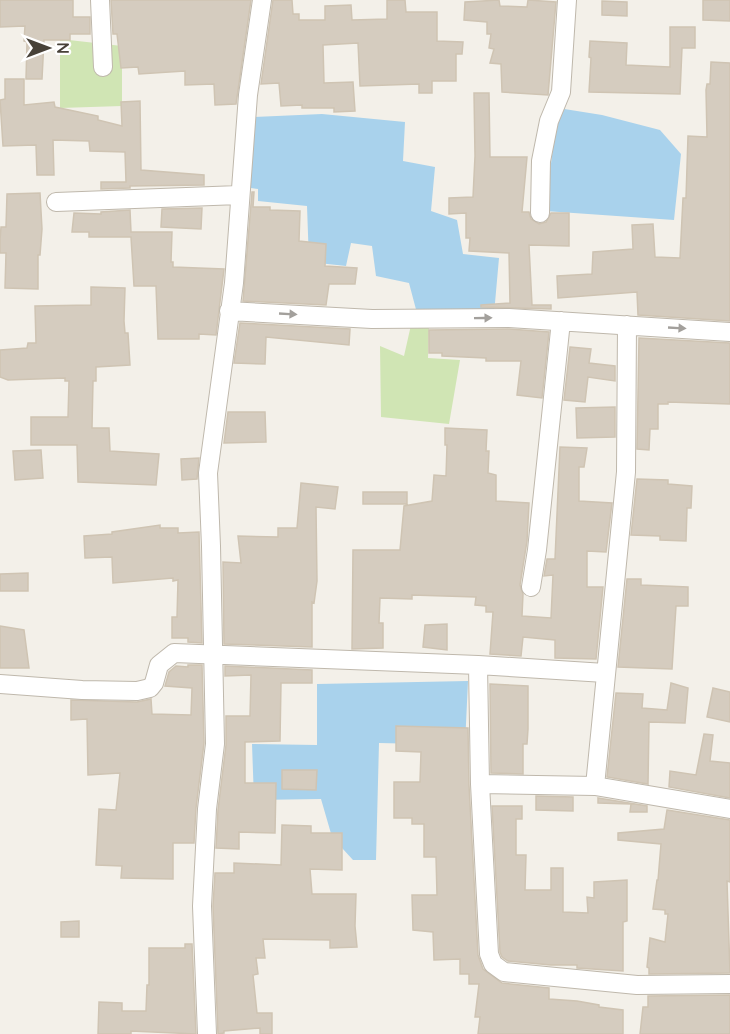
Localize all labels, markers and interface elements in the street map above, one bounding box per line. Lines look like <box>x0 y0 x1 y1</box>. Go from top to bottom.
north arrow <box>18 18 78 78</box>
text: N <box>53 42 73 54</box>
one-way arrow <box>278 310 297 319</box>
one-way arrow <box>473 313 492 323</box>
one-way arrow <box>668 324 687 333</box>

